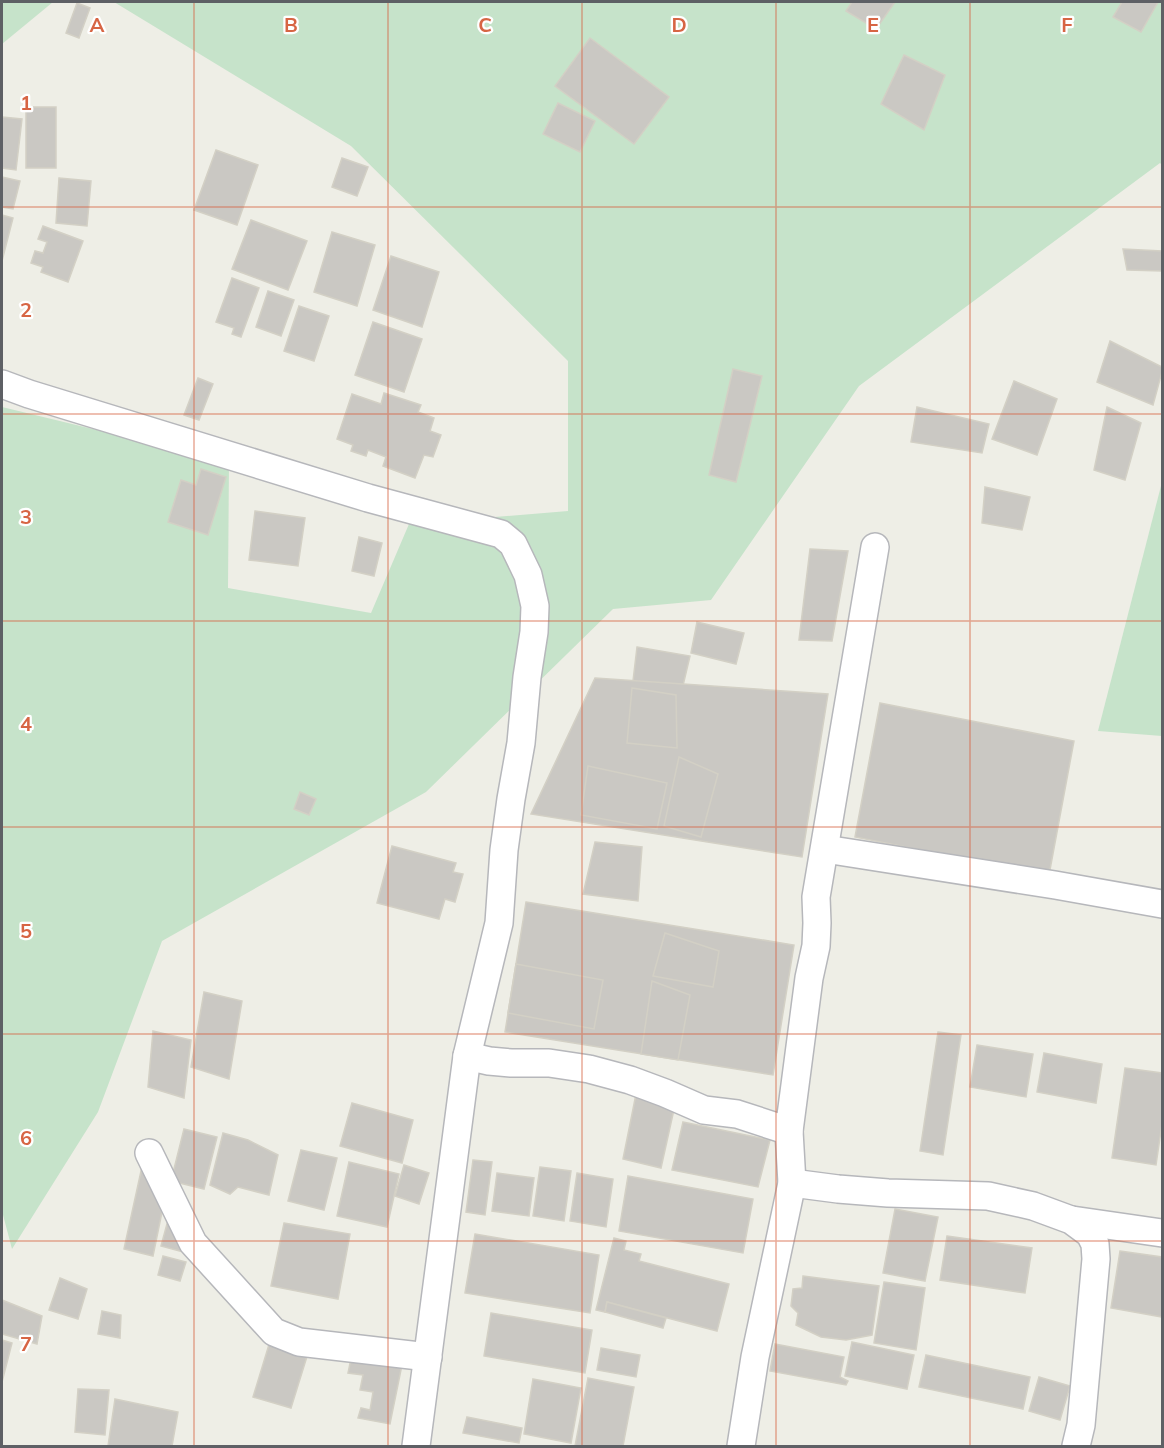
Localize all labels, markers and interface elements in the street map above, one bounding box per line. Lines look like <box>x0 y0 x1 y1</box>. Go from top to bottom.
text: A <box>90 12 105 37</box>
text: B <box>284 12 298 37</box>
text: C <box>478 12 492 37</box>
text: D <box>671 12 687 37</box>
text: E <box>867 12 879 37</box>
text: F <box>1061 12 1073 37</box>
text: 1 <box>20 90 32 115</box>
text: 2 <box>20 297 32 322</box>
text: 3 <box>20 504 32 529</box>
text: 4 <box>20 711 32 736</box>
text: 5 <box>20 918 32 943</box>
text: 6 <box>20 1125 32 1150</box>
text: 7 <box>20 1331 32 1356</box>

